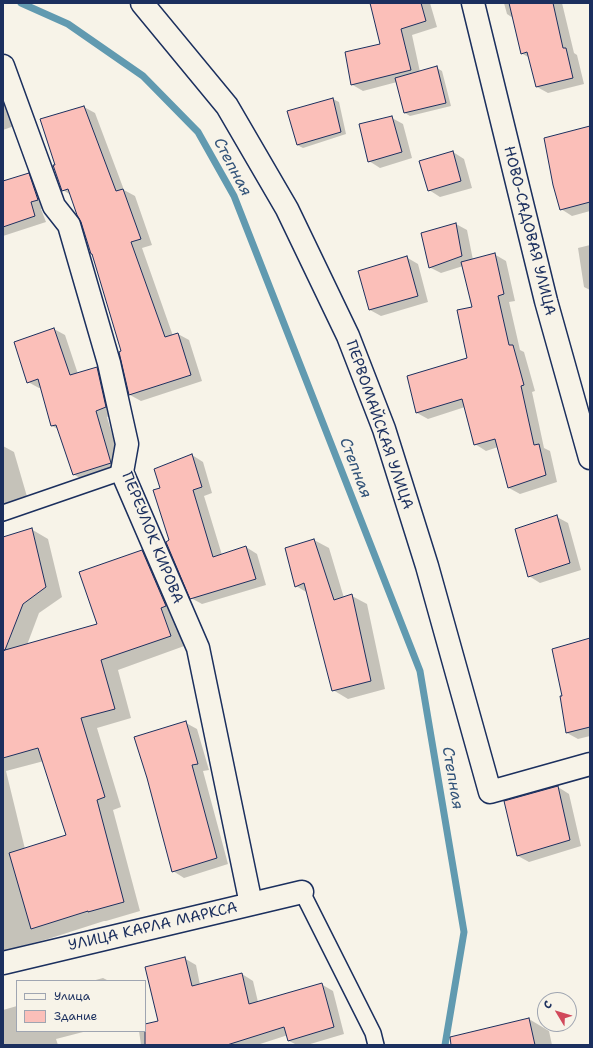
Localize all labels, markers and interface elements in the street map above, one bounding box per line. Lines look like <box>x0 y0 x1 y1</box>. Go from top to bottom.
water label: Степная <box>209 135 255 199</box>
street label: НОВО-САДОВАЯ УЛИЦА <box>499 144 559 318</box>
street label: ПЕРВОМАЙСКАЯ УЛИЦА <box>342 338 416 512</box>
water label: Степная <box>335 435 375 501</box>
street label: ПЕРЕУЛОК КИРОВА <box>117 470 187 606</box>
water label: Степная <box>437 745 467 811</box>
street label: УЛИЦА КАРЛА МАРКСА <box>67 899 239 955</box>
legend <box>16 980 146 1032</box>
text: Улица <box>54 988 90 1004</box>
north arrow <box>537 992 577 1032</box>
text: С <box>540 998 556 1012</box>
text: Здание <box>54 1008 97 1024</box>

